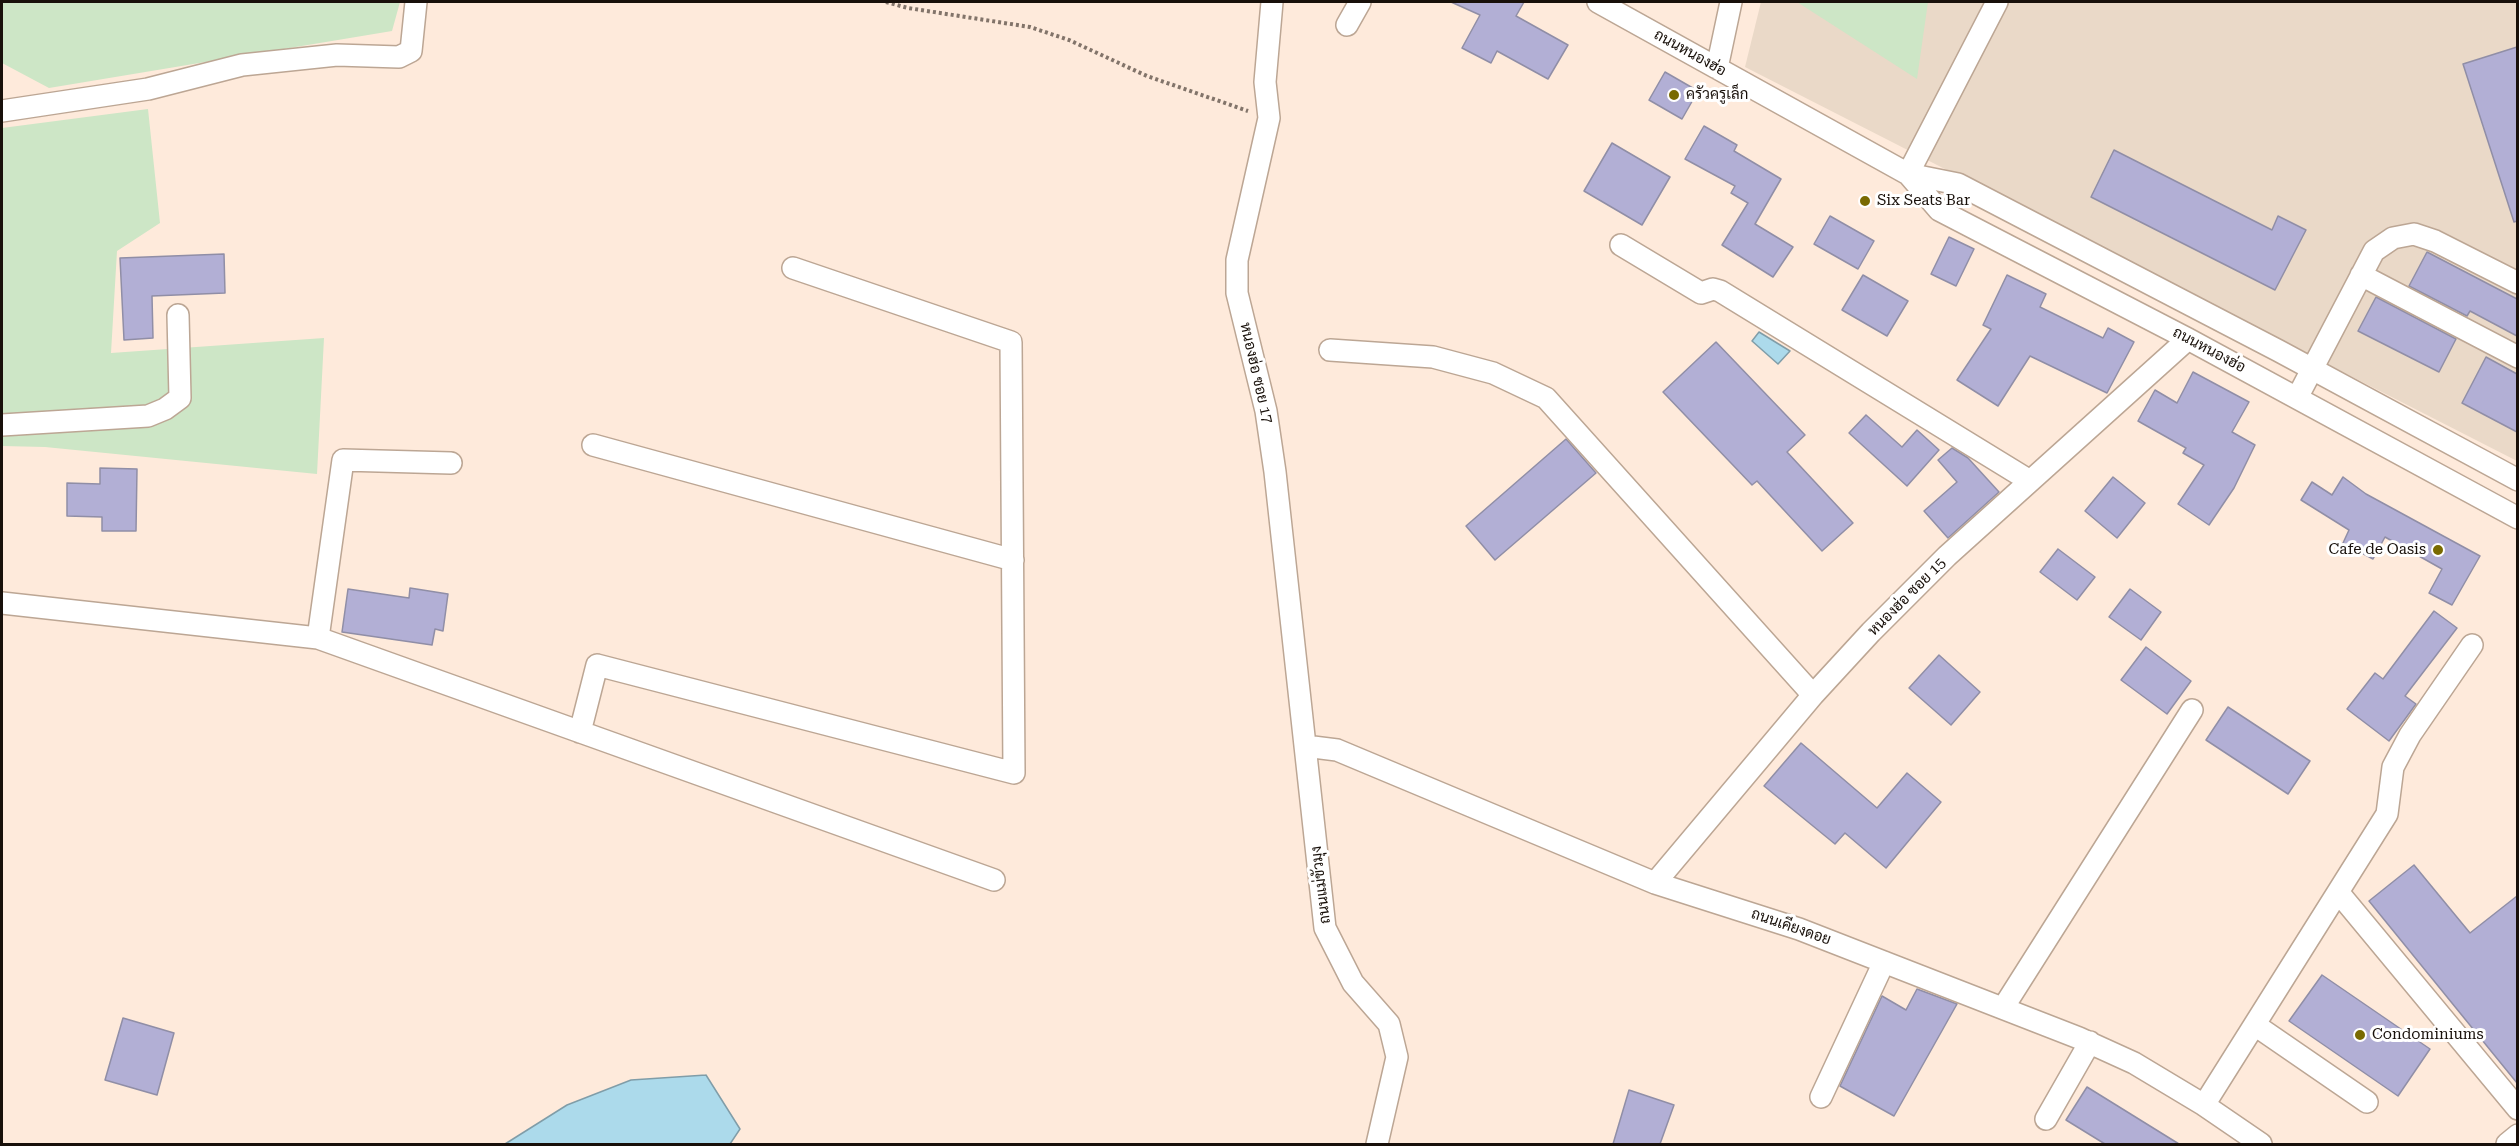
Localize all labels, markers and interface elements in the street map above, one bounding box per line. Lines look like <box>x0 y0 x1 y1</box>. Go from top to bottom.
street label: ถนนหนองฮ่อ <box>1651 26 1729 80</box>
place label: ครัวครูเล็ก <box>1686 86 1748 104</box>
marker: ครัวครูเล็ก <box>1667 88 1681 102</box>
place label: Six Seats Bar <box>1877 192 1970 210</box>
marker: Six Seats Bar <box>1858 194 1872 208</box>
street label: หนองฮ่อ ซอย 17 <box>1236 321 1276 425</box>
street label: ถนนหนองฮ่อ <box>2170 323 2248 377</box>
place label: Cafe de Oasis <box>2329 541 2426 559</box>
marker: Cafe de Oasis <box>2431 543 2445 557</box>
street label: หนองฮ่อ ซอย 15 <box>1864 554 1950 640</box>
street label: ถนนแม่ขัวมุง <box>1307 845 1335 925</box>
street label: ถนนเคียงดอย <box>1749 905 1833 949</box>
place label: Condominiums <box>2372 1026 2484 1044</box>
marker: Condominiums <box>2353 1028 2367 1042</box>

